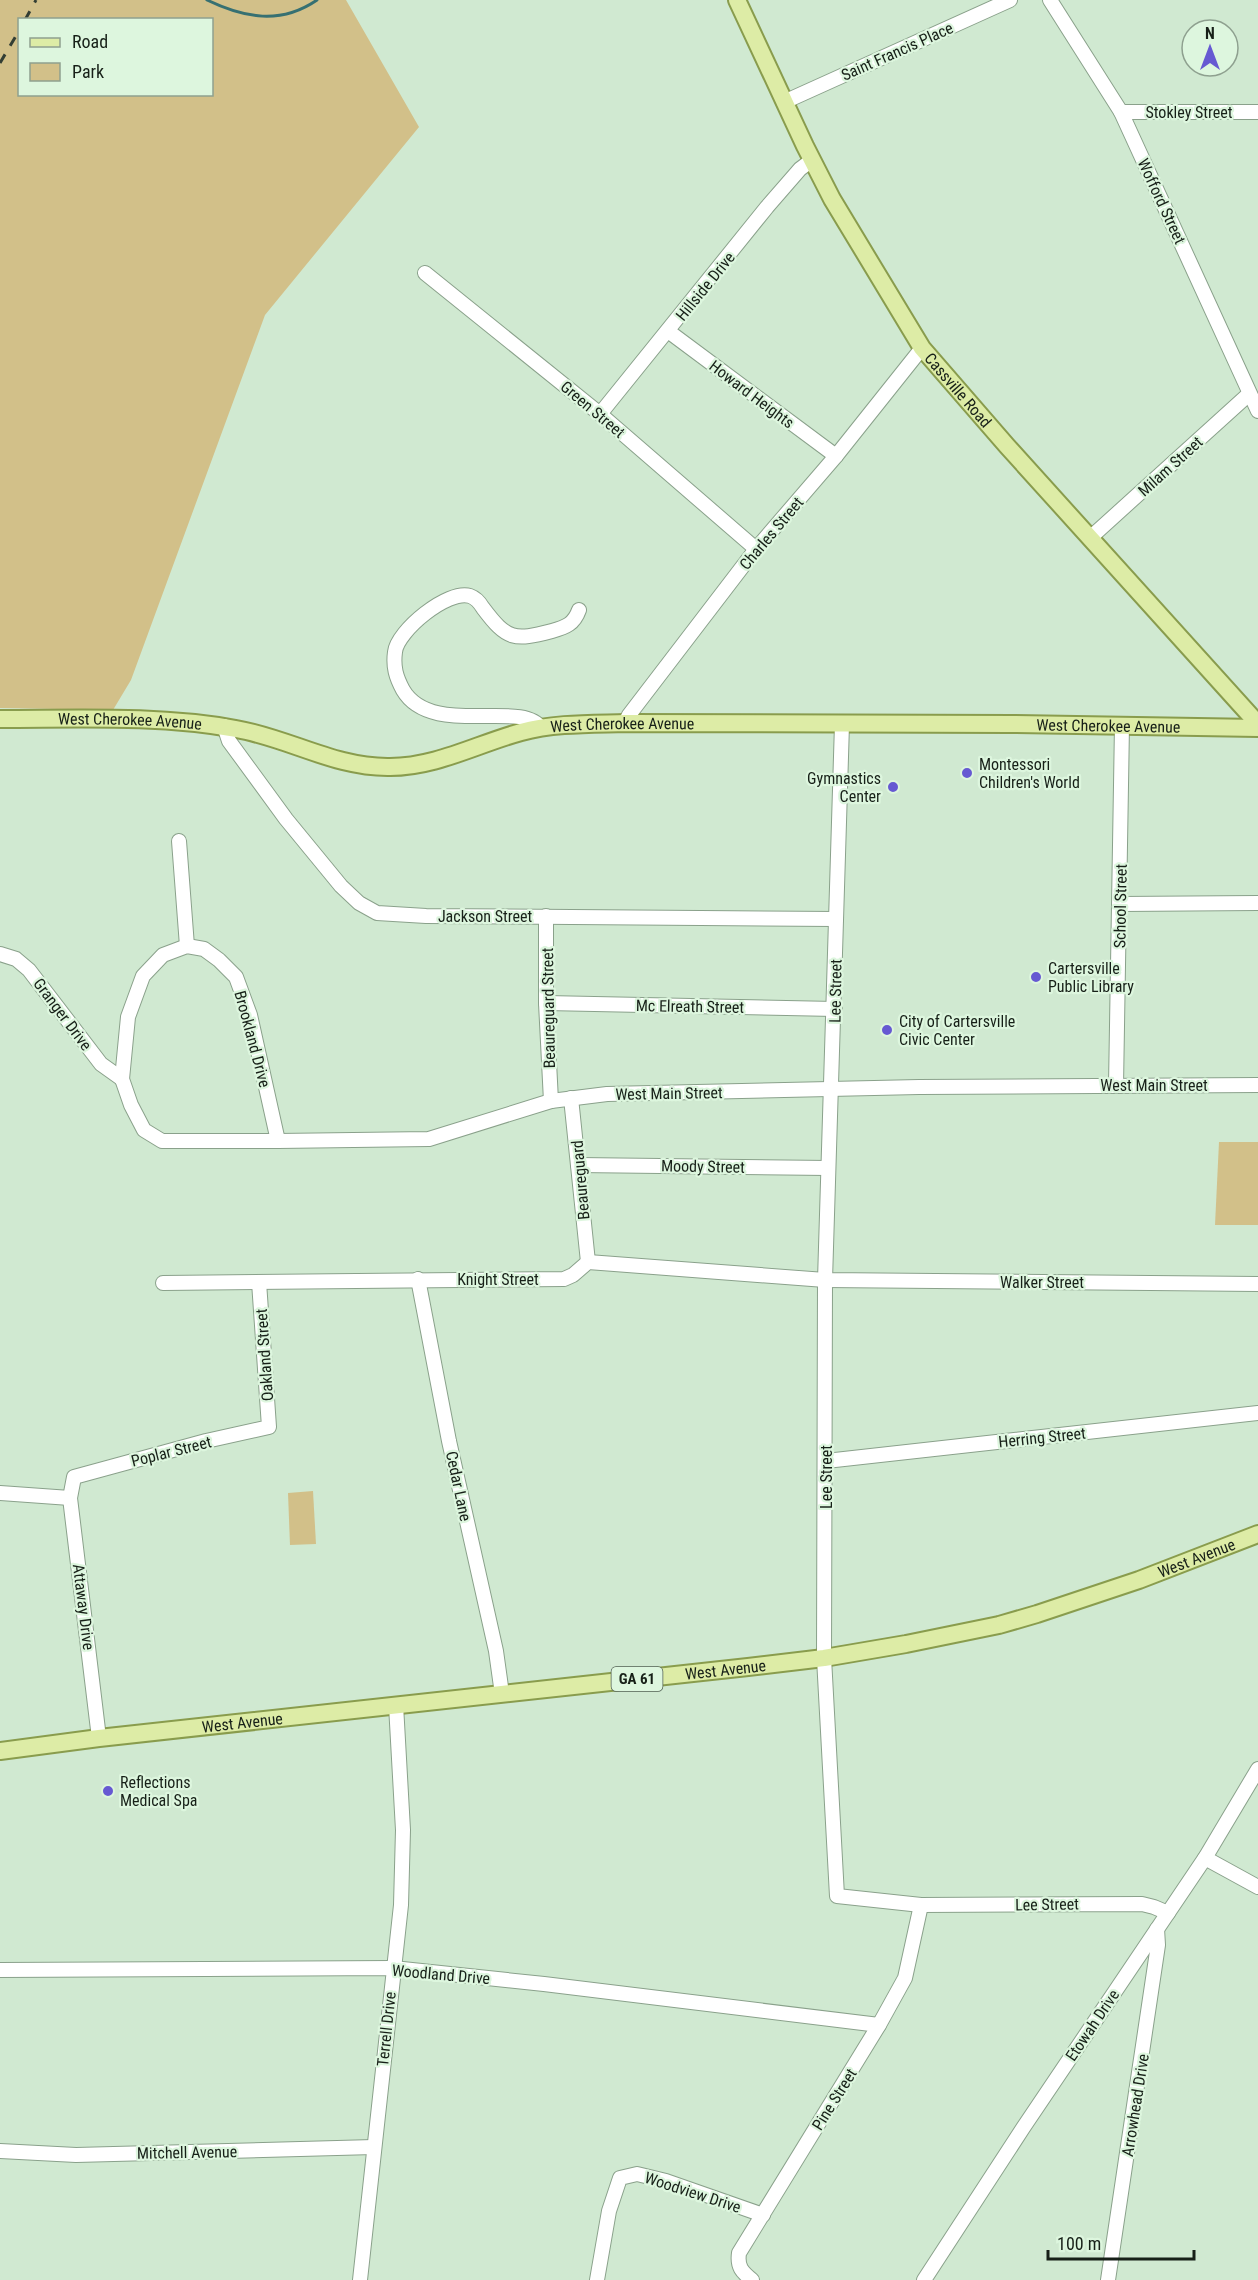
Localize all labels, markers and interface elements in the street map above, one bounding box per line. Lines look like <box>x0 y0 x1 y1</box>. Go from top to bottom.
legend <box>18 18 213 96</box>
street label: Saint Francis Place <box>838 18 956 85</box>
north arrow <box>1180 18 1240 78</box>
text: N <box>1205 24 1215 43</box>
text: Road <box>72 31 108 52</box>
text: Park <box>72 61 104 82</box>
street label: Stokley Street <box>1145 103 1233 122</box>
street label: Wofford Street <box>1134 156 1190 247</box>
street label: Hillside Drive <box>672 248 739 325</box>
street label: Cassville Road <box>920 349 995 431</box>
street label: Howard Heights <box>706 356 798 432</box>
street label: Green Street <box>557 377 629 442</box>
street label: Milam Street <box>1134 432 1207 500</box>
street label: Charles Street <box>736 493 807 574</box>
street label: West Cherokee Avenue <box>58 709 203 734</box>
street label: West Cherokee Avenue <box>549 714 694 736</box>
street label: West Cherokee Avenue <box>1036 715 1180 737</box>
place label: Montessori Children's World <box>979 755 1080 792</box>
marker: Montessori Children's World <box>960 766 974 780</box>
place label: Gymnastics Center <box>807 769 881 806</box>
marker: Gymnastics Center <box>886 780 900 794</box>
street label: School Street <box>1110 863 1131 948</box>
street label: Jackson Street <box>438 907 532 926</box>
street label: Beaureguard Street <box>538 947 559 1069</box>
street label: Lee Street <box>825 959 846 1023</box>
place label: Cartersville Public Library <box>1048 959 1134 996</box>
marker: Cartersville Public Library <box>1029 970 1043 984</box>
street label: Granger Drive <box>29 975 96 1054</box>
street label: Brookland Drive <box>230 989 275 1090</box>
street label: Mc Elreath Street <box>636 996 745 1017</box>
place label: City of Cartersville Civic Center <box>899 1012 1015 1049</box>
marker: City of Cartersville Civic Center <box>880 1023 894 1037</box>
street label: West Main Street <box>1100 1076 1208 1095</box>
street label: West Main Street <box>615 1083 723 1104</box>
street label: Beaureguard <box>568 1139 593 1221</box>
street label: Moody Street <box>661 1156 745 1177</box>
street label: Knight Street <box>457 1270 539 1289</box>
street label: Walker Street <box>1000 1273 1084 1292</box>
street label: Oakland Street <box>252 1308 277 1402</box>
street label: Herring Street <box>997 1423 1087 1452</box>
street label: Poplar Street <box>129 1432 213 1471</box>
street label: Lee Street <box>817 1445 836 1509</box>
street label: Cedar Lane <box>442 1449 475 1523</box>
street label: West Avenue <box>1155 1535 1238 1582</box>
street label: Attaway Drive <box>69 1563 98 1651</box>
street label: West Avenue <box>684 1656 767 1684</box>
road number: GA 61 <box>612 1667 662 1691</box>
street label: West Avenue <box>201 1709 284 1737</box>
place label: Reflections Medical Spa <box>120 1773 197 1810</box>
marker: Reflections Medical Spa <box>101 1784 115 1798</box>
street label: Lee Street <box>1015 1894 1079 1915</box>
street label: Woodland Drive <box>391 1961 491 1988</box>
street label: Etowah Drive <box>1062 1986 1123 2065</box>
street label: Terrell Drive <box>373 1991 400 2067</box>
street label: Arrowhead Drive <box>1118 2052 1153 2158</box>
street label: Pine Street <box>808 2065 861 2134</box>
street label: Mitchell Avenue <box>137 2142 237 2163</box>
street label: Woodview Drive <box>642 2168 743 2217</box>
scale bar <box>1048 2223 1194 2261</box>
text: 100 m <box>1057 2233 1101 2254</box>

